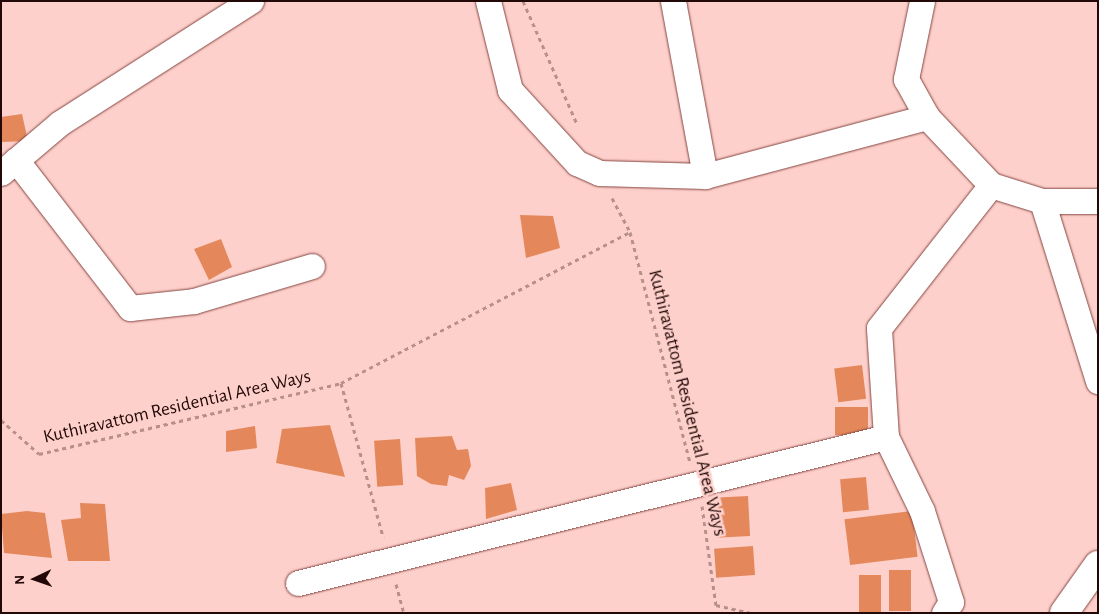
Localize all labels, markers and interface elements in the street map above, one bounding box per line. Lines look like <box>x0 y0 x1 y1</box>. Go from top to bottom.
street label: Kuthiravattom Residential Area Ways <box>643 267 731 539</box>
street label: Kuthiravattom Residential Area Ways <box>41 365 313 449</box>
north arrow <box>10 554 60 604</box>
text: N <box>13 575 27 585</box>

